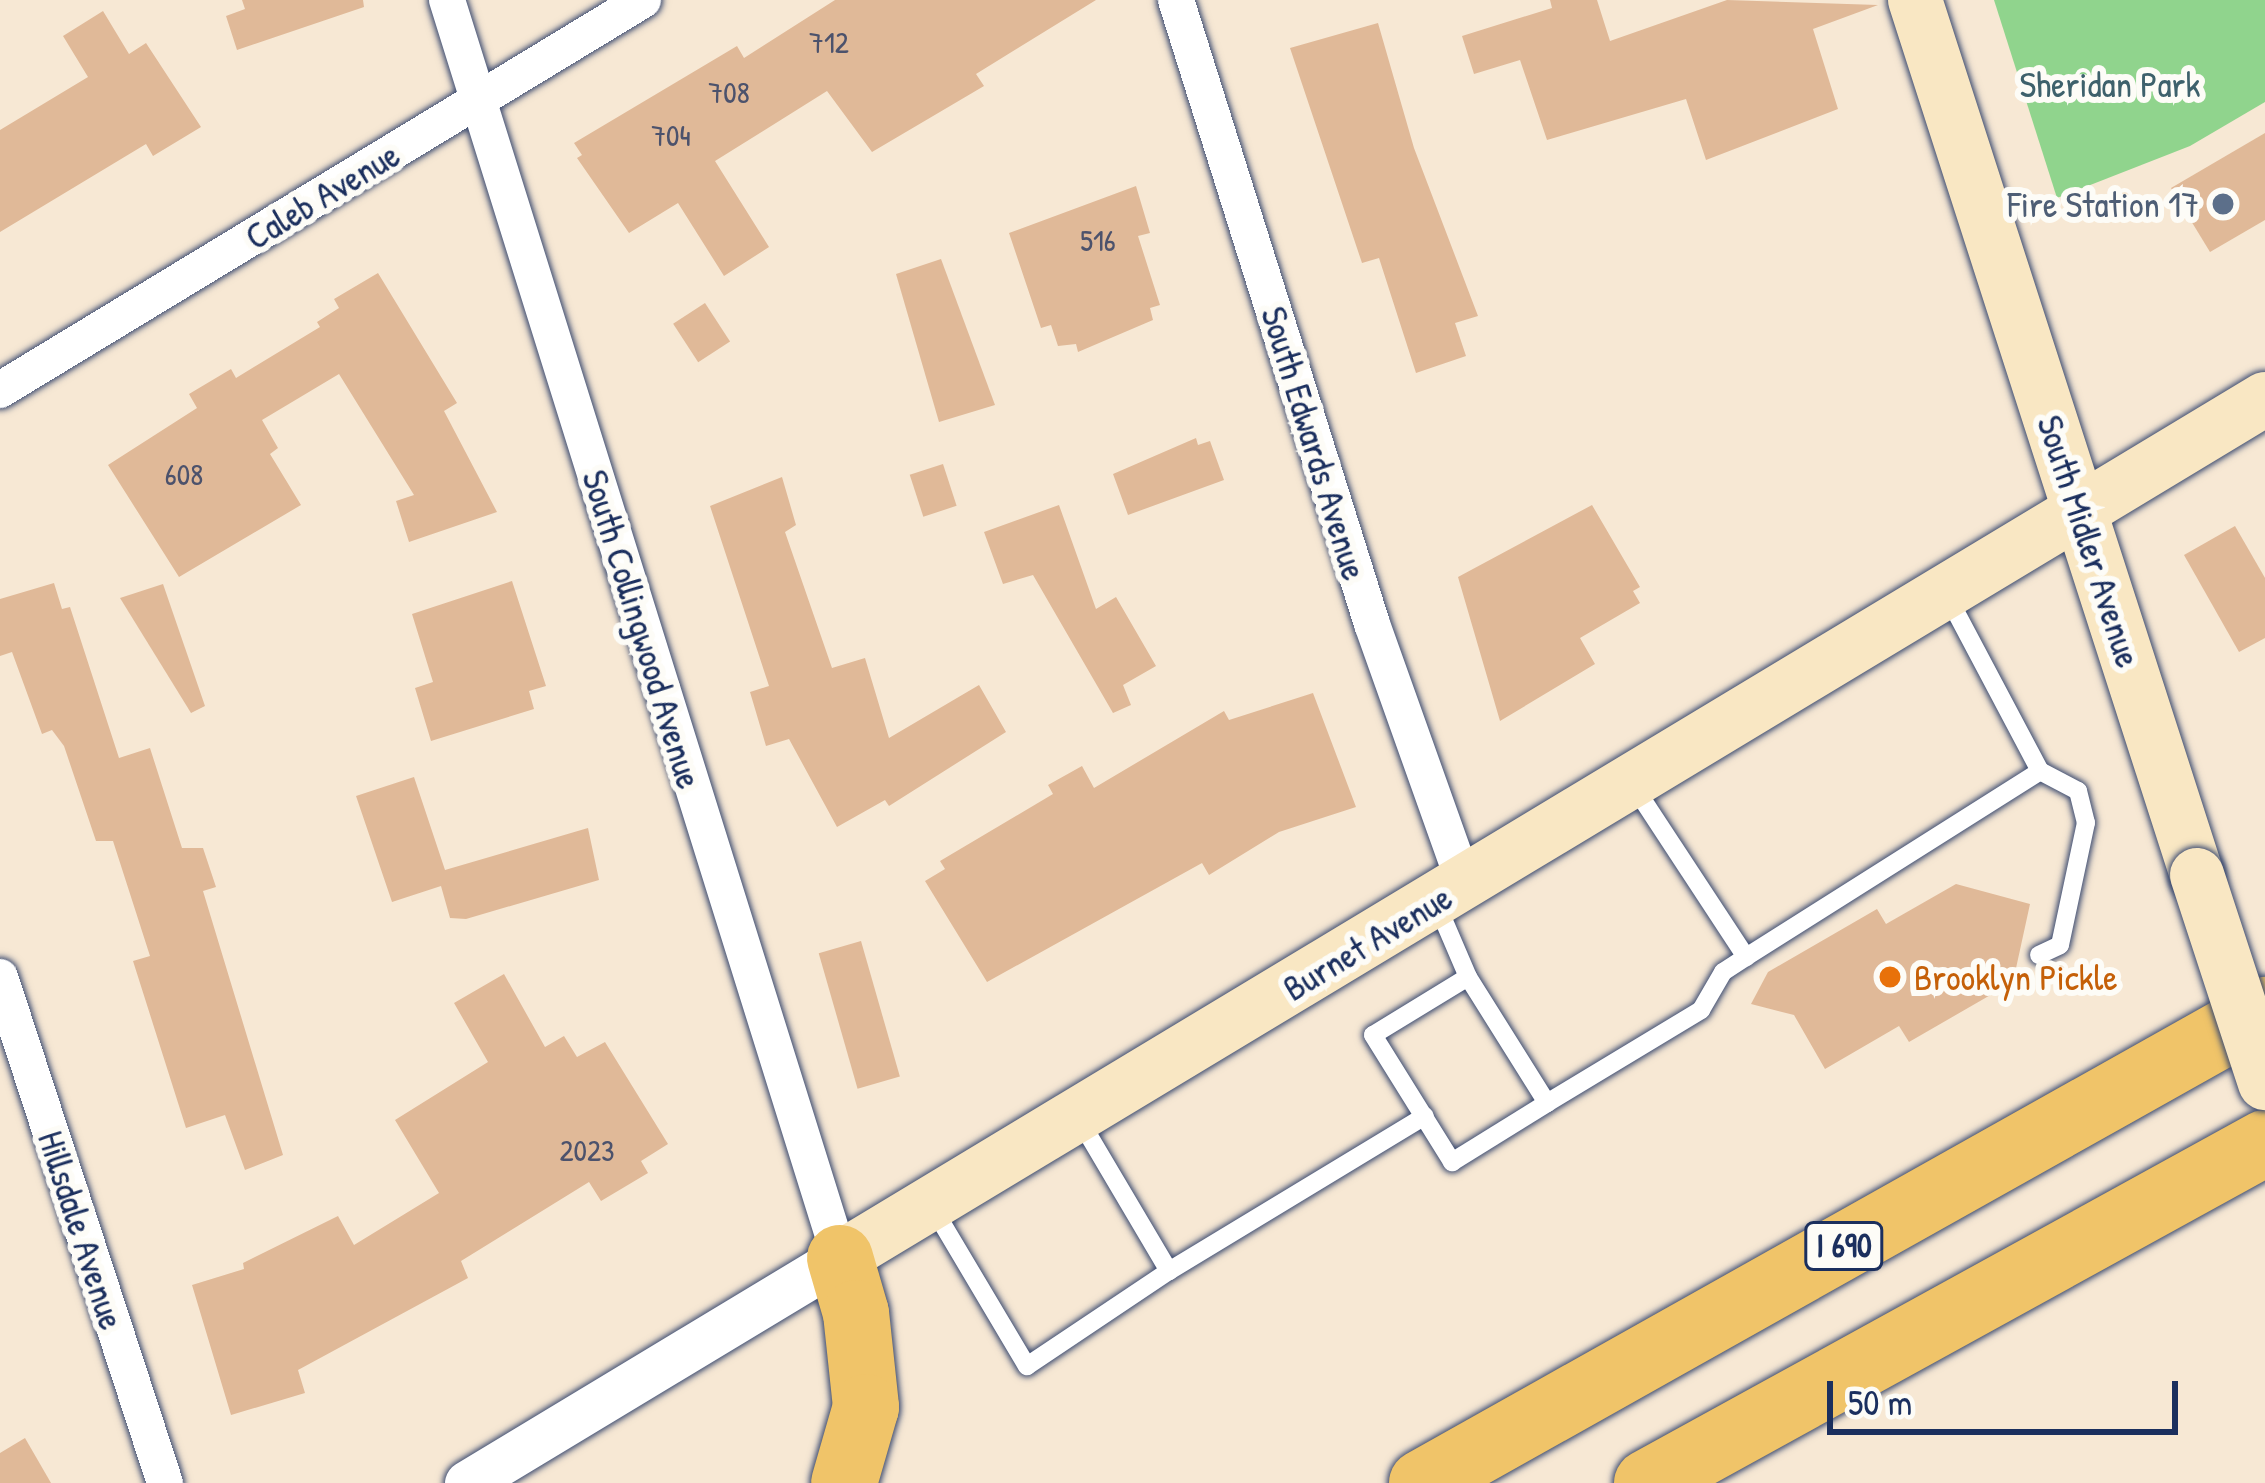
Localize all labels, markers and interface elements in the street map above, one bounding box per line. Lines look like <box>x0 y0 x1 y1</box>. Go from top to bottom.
house number: 712 <box>809 24 849 60</box>
park label: Sheridan Park <box>2020 62 2200 106</box>
house number: 708 <box>708 74 750 110</box>
house number: 704 <box>651 117 691 153</box>
street label: Caleb Avenue <box>237 132 407 258</box>
place label: Fire Station 17 <box>2008 182 2199 226</box>
marker: Fire Station 17 <box>2210 191 2236 217</box>
house number: 516 <box>1080 222 1116 258</box>
street label: South Edwards Avenue <box>1253 301 1377 585</box>
street label: South Midler Avenue <box>2029 410 2151 672</box>
house number: 608 <box>165 456 203 492</box>
street label: South Collingwood Avenue <box>574 465 712 793</box>
street label: Burnet Avenue <box>1275 875 1459 1009</box>
place label: Brooklyn Pickle <box>1914 955 2118 999</box>
marker: Brooklyn Pickle <box>1877 964 1903 990</box>
street label: Hillsdale Avenue <box>30 1125 134 1335</box>
house number: 2023 <box>560 1132 614 1168</box>
road number: I 690 <box>1802 1219 1886 1273</box>
scale bar <box>1833 1357 2184 1431</box>
text: 50 m <box>1848 1377 1912 1426</box>

